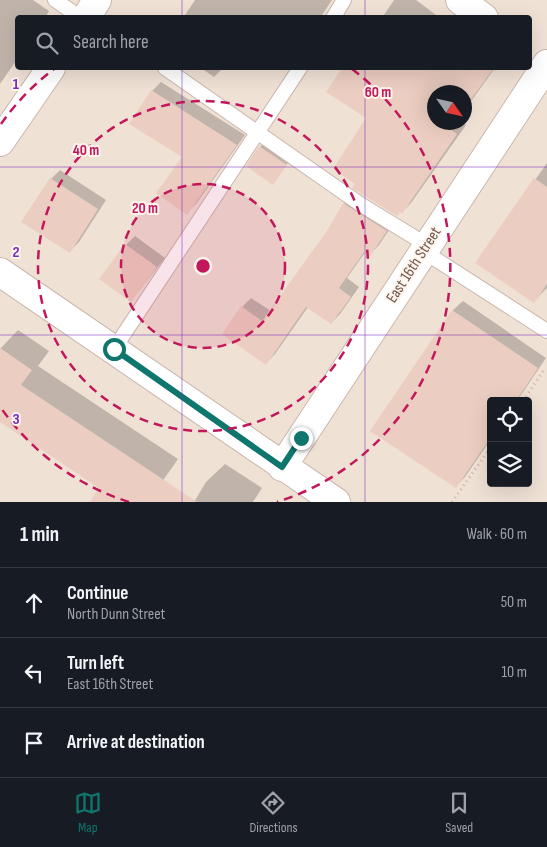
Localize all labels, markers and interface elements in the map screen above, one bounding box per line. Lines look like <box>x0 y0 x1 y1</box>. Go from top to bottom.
search box <box>15 15 532 70</box>
icon: search <box>33 29 61 57</box>
text: Search here <box>73 31 149 54</box>
text: 1 <box>13 75 20 94</box>
text: 60 m <box>365 83 391 102</box>
north arrow <box>427 85 472 130</box>
text: 40 m <box>73 141 99 160</box>
text: 20 m <box>132 199 158 218</box>
street label: East 16th Street <box>383 224 446 306</box>
text: 2 <box>12 243 20 262</box>
centre of rings <box>194 257 212 275</box>
route start <box>103 338 126 361</box>
map controls <box>487 397 532 487</box>
button: locate <box>487 397 532 442</box>
text: 3 <box>12 410 20 429</box>
route end <box>290 427 313 450</box>
button: layers <box>487 442 532 487</box>
text: 1 min <box>20 522 59 547</box>
text: Walk · 60 m <box>467 525 527 544</box>
text: Continue <box>67 582 128 605</box>
icon: ahead <box>20 589 48 617</box>
text: 50 m <box>501 593 527 612</box>
text: North Dunn Street <box>67 605 165 624</box>
text: Turn left <box>67 652 124 675</box>
icon: left <box>20 659 48 687</box>
text: 10 m <box>501 663 527 682</box>
text: East 16th Street <box>67 675 153 694</box>
icon: arrive <box>20 729 48 757</box>
text: Arrive at destination <box>67 731 205 754</box>
tab: Map <box>74 789 102 836</box>
tab: Directions <box>249 789 298 836</box>
tab: Saved <box>445 789 473 836</box>

